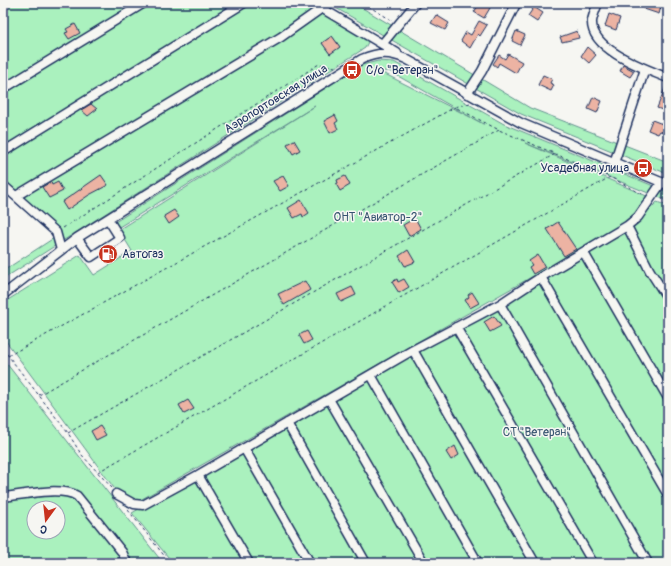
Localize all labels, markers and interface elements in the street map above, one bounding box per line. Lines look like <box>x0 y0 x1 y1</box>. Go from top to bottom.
bus stop icon: С/о "Ветеран" <box>341 59 363 81</box>
street label: Аэропортовская улица <box>222 61 331 137</box>
place label: С/о "Ветеран" <box>366 63 438 78</box>
bus stop icon: Усадебная улица <box>632 157 654 179</box>
place label: Усадебная улица <box>540 161 629 176</box>
park label: ОНТ "Авиатор-2" <box>334 210 422 225</box>
fuel station icon: Автогаз <box>97 243 119 265</box>
place label: Автогаз <box>122 247 164 262</box>
park label: СТ "Ветеран" <box>503 425 571 440</box>
north arrow <box>26 500 66 540</box>
text: С <box>38 522 49 536</box>

